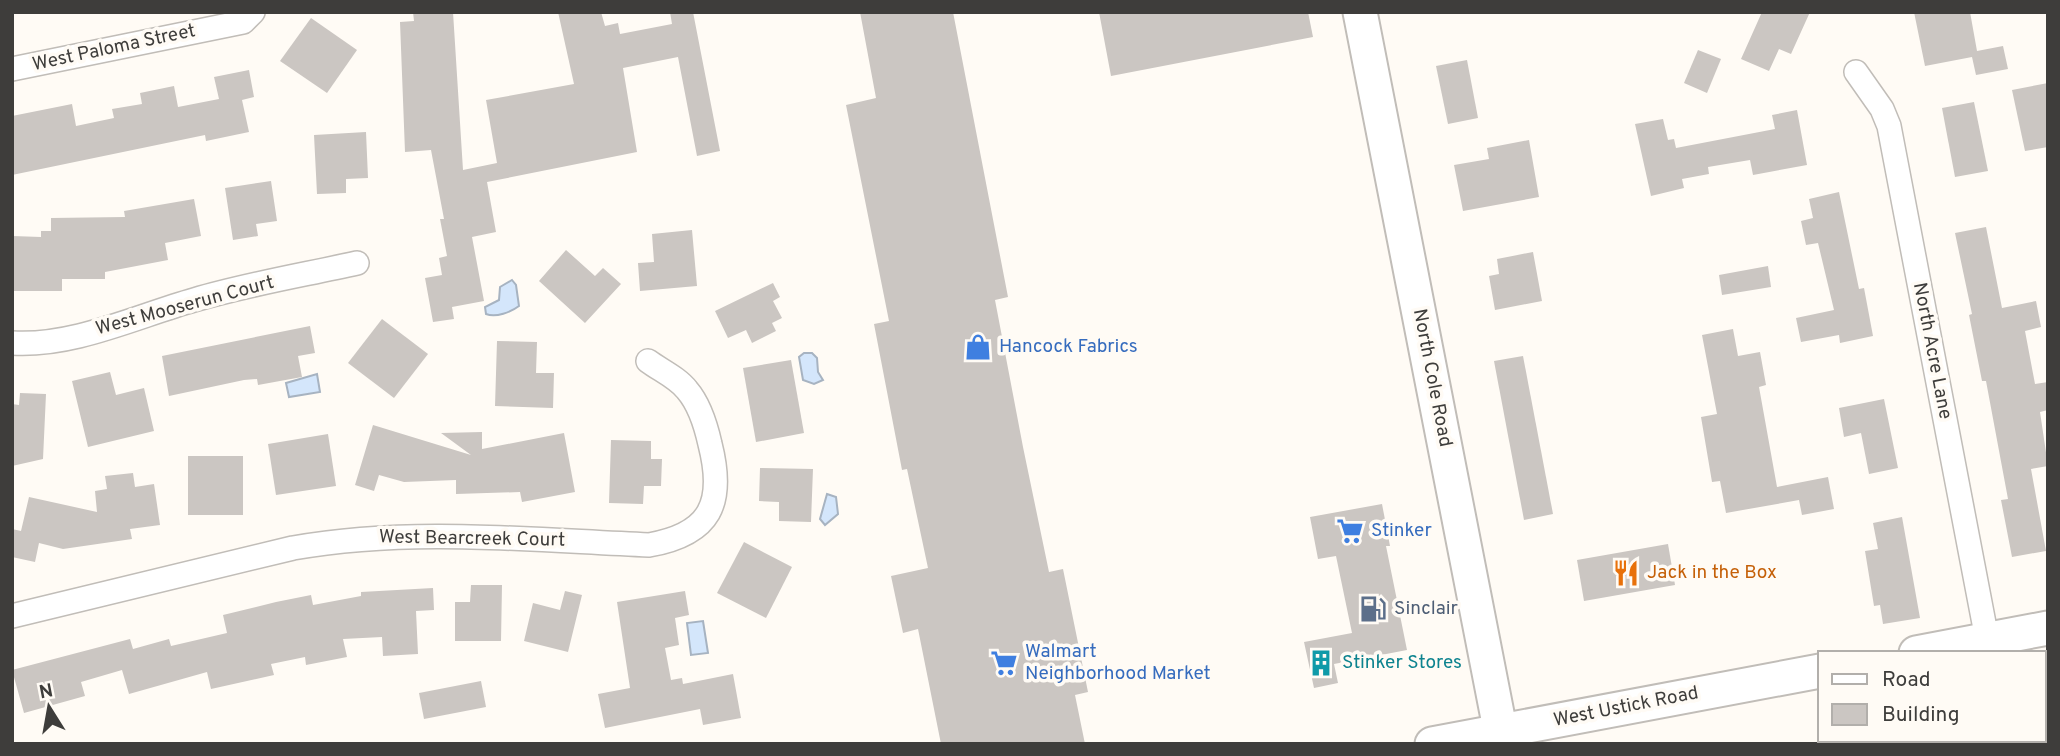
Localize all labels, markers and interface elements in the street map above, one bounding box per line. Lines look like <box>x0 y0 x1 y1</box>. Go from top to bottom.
street label: West Paloma Street <box>30 19 198 77</box>
street label: West Mooserun Court <box>93 271 277 341</box>
street label: North Acre Lane <box>1907 281 1957 421</box>
street label: North Cole Road <box>1407 307 1457 449</box>
shop icon: Hancock Fabrics <box>963 332 993 362</box>
place label: Hancock Fabrics <box>999 335 1138 359</box>
supermarket icon: Stinker <box>1335 516 1365 546</box>
place label: Stinker <box>1371 519 1432 543</box>
street label: West Bearcreek Court <box>379 525 565 553</box>
restaurant icon: Jack in the Box <box>1611 558 1641 588</box>
place label: Jack in the Box <box>1647 561 1777 585</box>
fuel station icon: Sinclair <box>1358 594 1388 624</box>
place label: Sinclair <box>1394 597 1458 621</box>
place label: Walmart Neighborhood Market <box>1025 640 1211 686</box>
supermarket icon: Walmart Neighborhood Market <box>989 648 1019 678</box>
building icon: Stinker Stores <box>1306 648 1336 678</box>
place label: Stinker Stores <box>1342 651 1462 675</box>
legend <box>1818 651 2046 742</box>
text: Road <box>1882 667 1931 694</box>
north arrow <box>14 672 84 742</box>
text: N <box>37 679 55 705</box>
street label: West Ustick Road <box>1551 681 1701 733</box>
text: Building <box>1882 702 1960 729</box>

